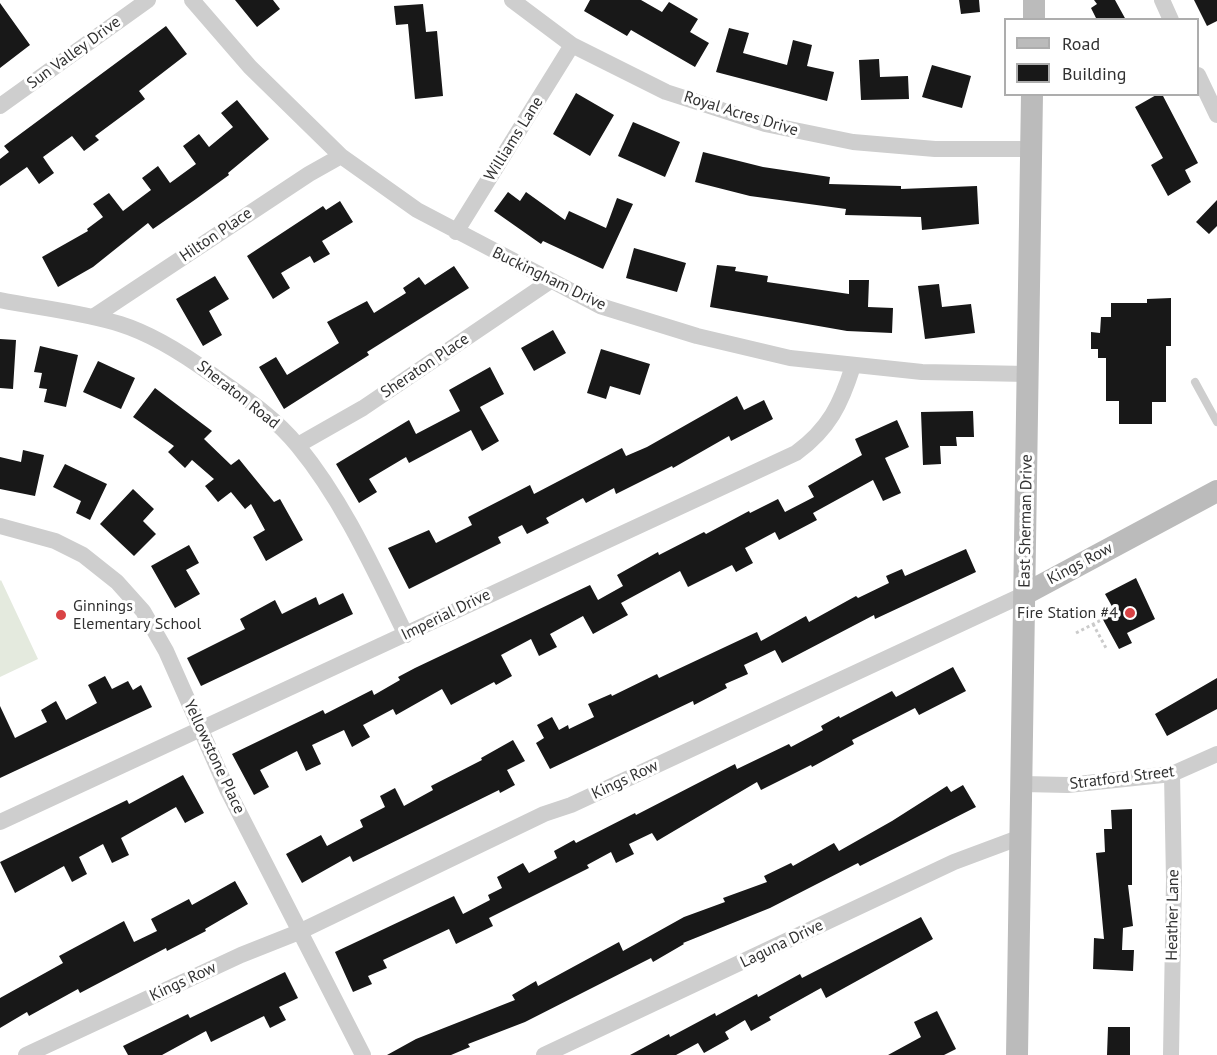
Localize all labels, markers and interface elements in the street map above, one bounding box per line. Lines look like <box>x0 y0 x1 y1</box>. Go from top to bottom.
street label: Sun Valley Drive <box>23 13 125 93</box>
legend <box>1004 18 1199 96</box>
text: Road <box>1062 32 1100 55</box>
text: Building <box>1062 62 1126 85</box>
street label: Royal Acres Drive <box>682 88 800 140</box>
street label: Williams Lane <box>480 93 548 185</box>
street label: Hilton Place <box>176 204 256 266</box>
street label: Buckingham Drive <box>489 243 609 315</box>
street label: Sheraton Place <box>377 329 473 403</box>
street label: Sheraton Road <box>193 357 283 433</box>
street label: East Sherman Drive <box>1015 454 1037 588</box>
street label: Kings Row <box>1044 539 1116 589</box>
street label: Imperial Drive <box>398 585 494 645</box>
place label: Ginnings Elementary School <box>73 596 201 634</box>
place label: Fire Station #4 <box>1017 603 1118 623</box>
marker: Fire Station #4 <box>1123 606 1137 620</box>
marker: Ginnings Elementary School <box>54 608 68 622</box>
street label: Yellowstone Place <box>179 697 249 817</box>
street label: Kings Row <box>589 756 661 804</box>
street label: Stratford Street <box>1069 762 1175 794</box>
street label: Heather Lane <box>1163 869 1183 961</box>
street label: Laguna Drive <box>737 916 827 972</box>
street label: Kings Row <box>147 958 219 1006</box>

